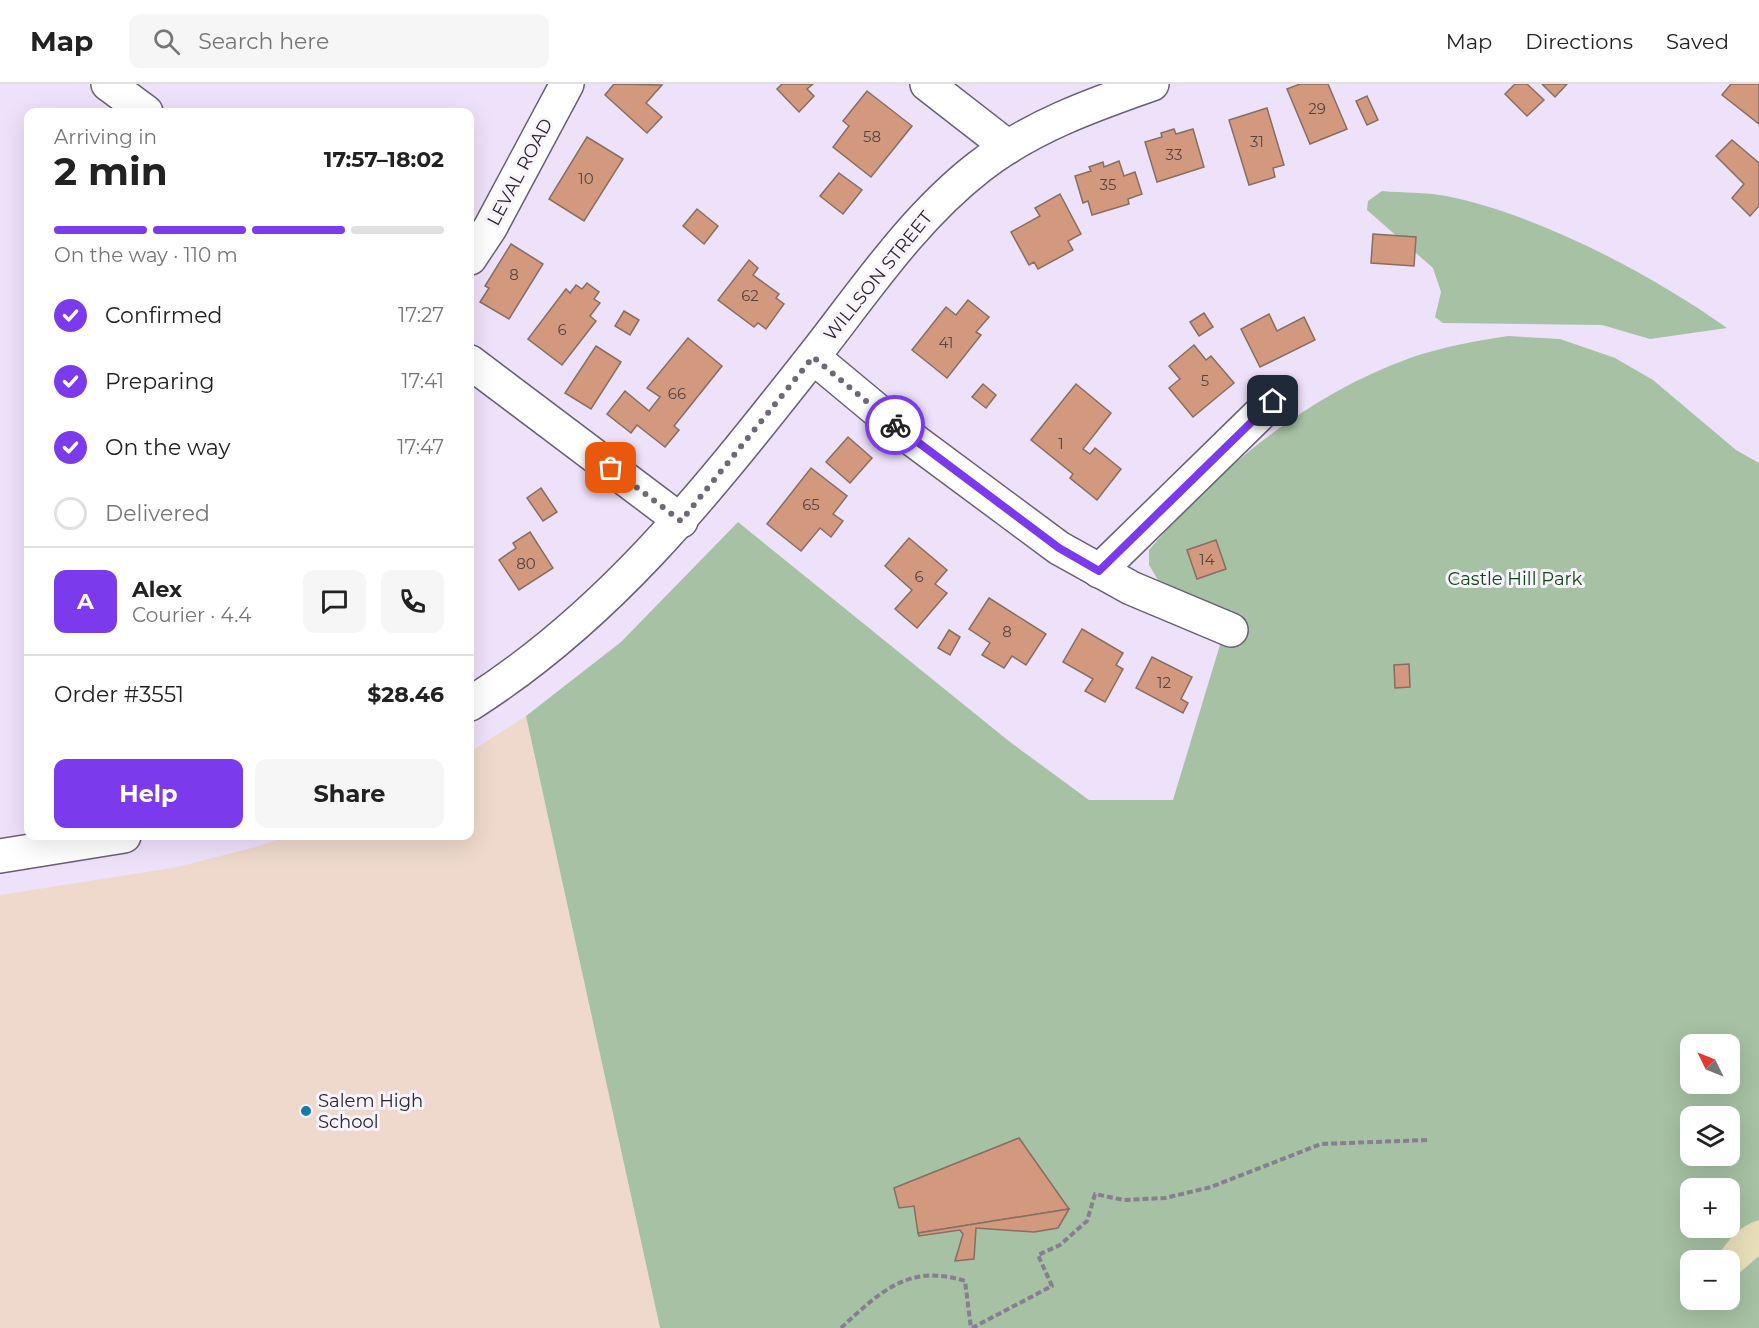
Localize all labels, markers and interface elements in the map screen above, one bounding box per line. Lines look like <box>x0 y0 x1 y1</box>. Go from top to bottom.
search box <box>129 14 549 68</box>
text: Map <box>30 24 93 58</box>
icon: search <box>150 25 183 58</box>
text: Search here <box>198 28 329 55</box>
text: Map <box>1446 29 1492 54</box>
text: Directions <box>1525 29 1633 54</box>
text: Saved <box>1666 29 1729 54</box>
house number: 29 <box>1308 99 1326 118</box>
street label: LEVAL ROAD <box>483 115 557 229</box>
text: Arriving in <box>54 125 157 149</box>
house number: 58 <box>863 127 881 146</box>
house number: 31 <box>1250 132 1264 151</box>
house number: 33 <box>1166 145 1182 164</box>
text: 17:57–18:02 <box>324 146 444 173</box>
text: 2 min <box>54 147 168 195</box>
house number: 10 <box>578 169 594 188</box>
house number: 35 <box>1100 175 1116 194</box>
street label: WILLSON STREET <box>819 206 937 345</box>
text: On the way · 110 m <box>54 243 238 267</box>
house number: 8 <box>509 265 519 284</box>
house number: 62 <box>741 286 759 305</box>
icon: check <box>54 299 87 332</box>
text: Confirmed <box>105 302 222 329</box>
text: 17:27 <box>398 303 444 327</box>
house number: 6 <box>557 320 567 339</box>
house number: 41 <box>939 333 953 352</box>
icon: check <box>54 365 87 398</box>
text: Preparing <box>105 368 214 395</box>
text: 17:41 <box>401 369 444 393</box>
house number: 5 <box>1201 371 1209 390</box>
pin <box>1247 375 1298 426</box>
house number: 66 <box>668 384 686 403</box>
icon: home <box>1256 384 1289 417</box>
courier <box>865 395 925 455</box>
icon: bike <box>879 409 912 442</box>
icon: check <box>54 431 87 464</box>
text: On the way <box>105 434 230 461</box>
house number: 1 <box>1058 434 1064 453</box>
text: 17:47 <box>397 435 444 459</box>
pin <box>585 442 636 493</box>
icon: bag <box>594 451 627 484</box>
house number: 65 <box>802 495 820 514</box>
text: Delivered <box>105 500 210 527</box>
house number: 14 <box>1199 550 1215 569</box>
house number: 80 <box>516 554 536 573</box>
house number: 6 <box>914 567 924 586</box>
park label: Castle Hill Park <box>1448 568 1583 590</box>
button: chat <box>303 570 366 633</box>
button: phone <box>381 570 444 633</box>
text: Alex <box>132 576 182 603</box>
text: A <box>77 588 94 615</box>
text: Courier · 4.4 <box>132 603 251 627</box>
house number: 8 <box>1002 622 1012 641</box>
house number: 12 <box>1157 673 1171 692</box>
text: Order #3551 <box>54 681 184 708</box>
text: $28.46 <box>367 681 444 708</box>
button: Help <box>54 759 243 828</box>
button: Share <box>255 759 444 828</box>
north arrow <box>1680 1034 1740 1094</box>
map controls <box>1680 1034 1740 1310</box>
place label: Salem High School <box>318 1090 423 1133</box>
marker: Salem High School <box>299 1104 313 1118</box>
button: layers <box>1680 1106 1740 1166</box>
button: + <box>1680 1178 1740 1238</box>
button: − <box>1680 1250 1740 1310</box>

